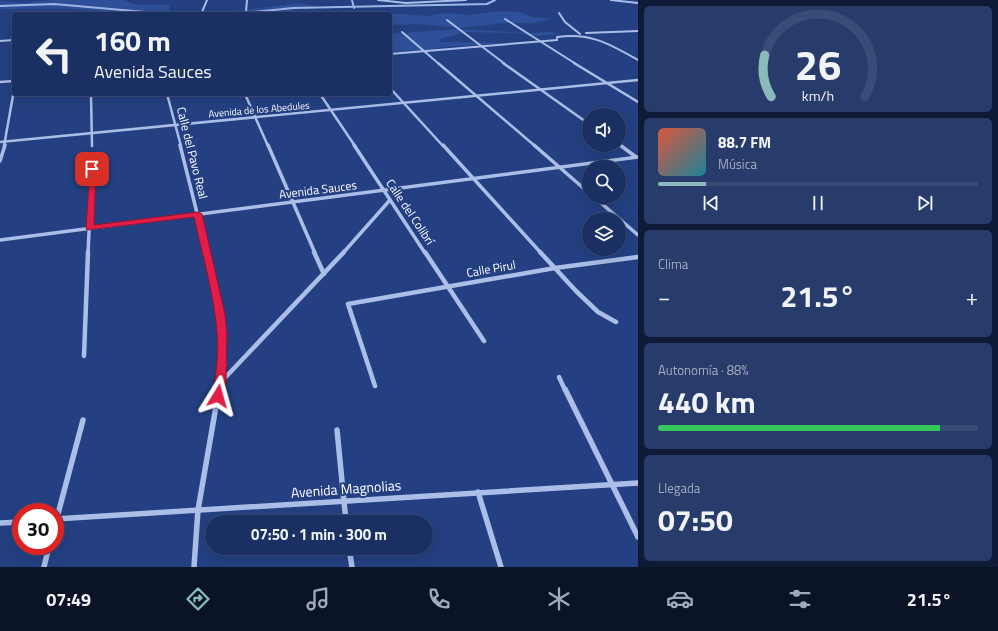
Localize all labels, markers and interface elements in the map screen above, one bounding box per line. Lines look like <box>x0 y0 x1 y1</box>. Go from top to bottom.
text: 160 m <box>94 19 171 62</box>
icon: left <box>28 28 80 80</box>
text: 26 <box>795 33 841 96</box>
text: Avenida Sauces <box>94 58 212 85</box>
text: km/h <box>802 85 834 107</box>
street label: Avenida de los Abedules <box>208 98 311 121</box>
street label: Calle del Pavo Real <box>172 105 213 201</box>
map controls <box>582 108 626 256</box>
button: sound <box>582 108 626 152</box>
text: 88.7 FM <box>718 131 771 154</box>
pin <box>75 152 109 186</box>
text: Música <box>718 154 757 174</box>
icon: arrive <box>81 158 103 180</box>
button: search <box>582 160 626 204</box>
street label: Avenida Sauces <box>278 175 358 204</box>
street label: Calle del Colibrí <box>381 175 440 250</box>
icon: previous <box>700 192 722 214</box>
icon: pause <box>807 192 829 214</box>
icon: next <box>914 192 936 214</box>
button: layers <box>582 212 626 256</box>
text: Clima <box>658 254 688 274</box>
street label: Calle Pirul <box>465 255 517 282</box>
text: 21.5° <box>781 273 855 319</box>
text: − <box>658 280 670 314</box>
text: + <box>966 280 978 314</box>
text: Autonomía · 88% <box>658 360 749 380</box>
position arrow <box>197 375 239 417</box>
text: 440 km <box>658 379 756 425</box>
street label: Avenida Magnolias <box>290 474 402 503</box>
text: Llegada <box>658 478 700 498</box>
text: 07:50 <box>658 497 733 543</box>
speed limit sign: 30 <box>12 503 64 555</box>
text: 07:50 · 1 min · 300 m <box>251 523 387 546</box>
icon: directions <box>184 585 212 613</box>
icon: music <box>304 585 332 613</box>
icon: phone <box>425 585 453 613</box>
icon: climate <box>545 585 573 613</box>
icon: car <box>666 585 694 613</box>
icon: filters <box>786 585 814 613</box>
text: 07:49 <box>46 586 91 613</box>
text: 21.5° <box>907 586 952 613</box>

